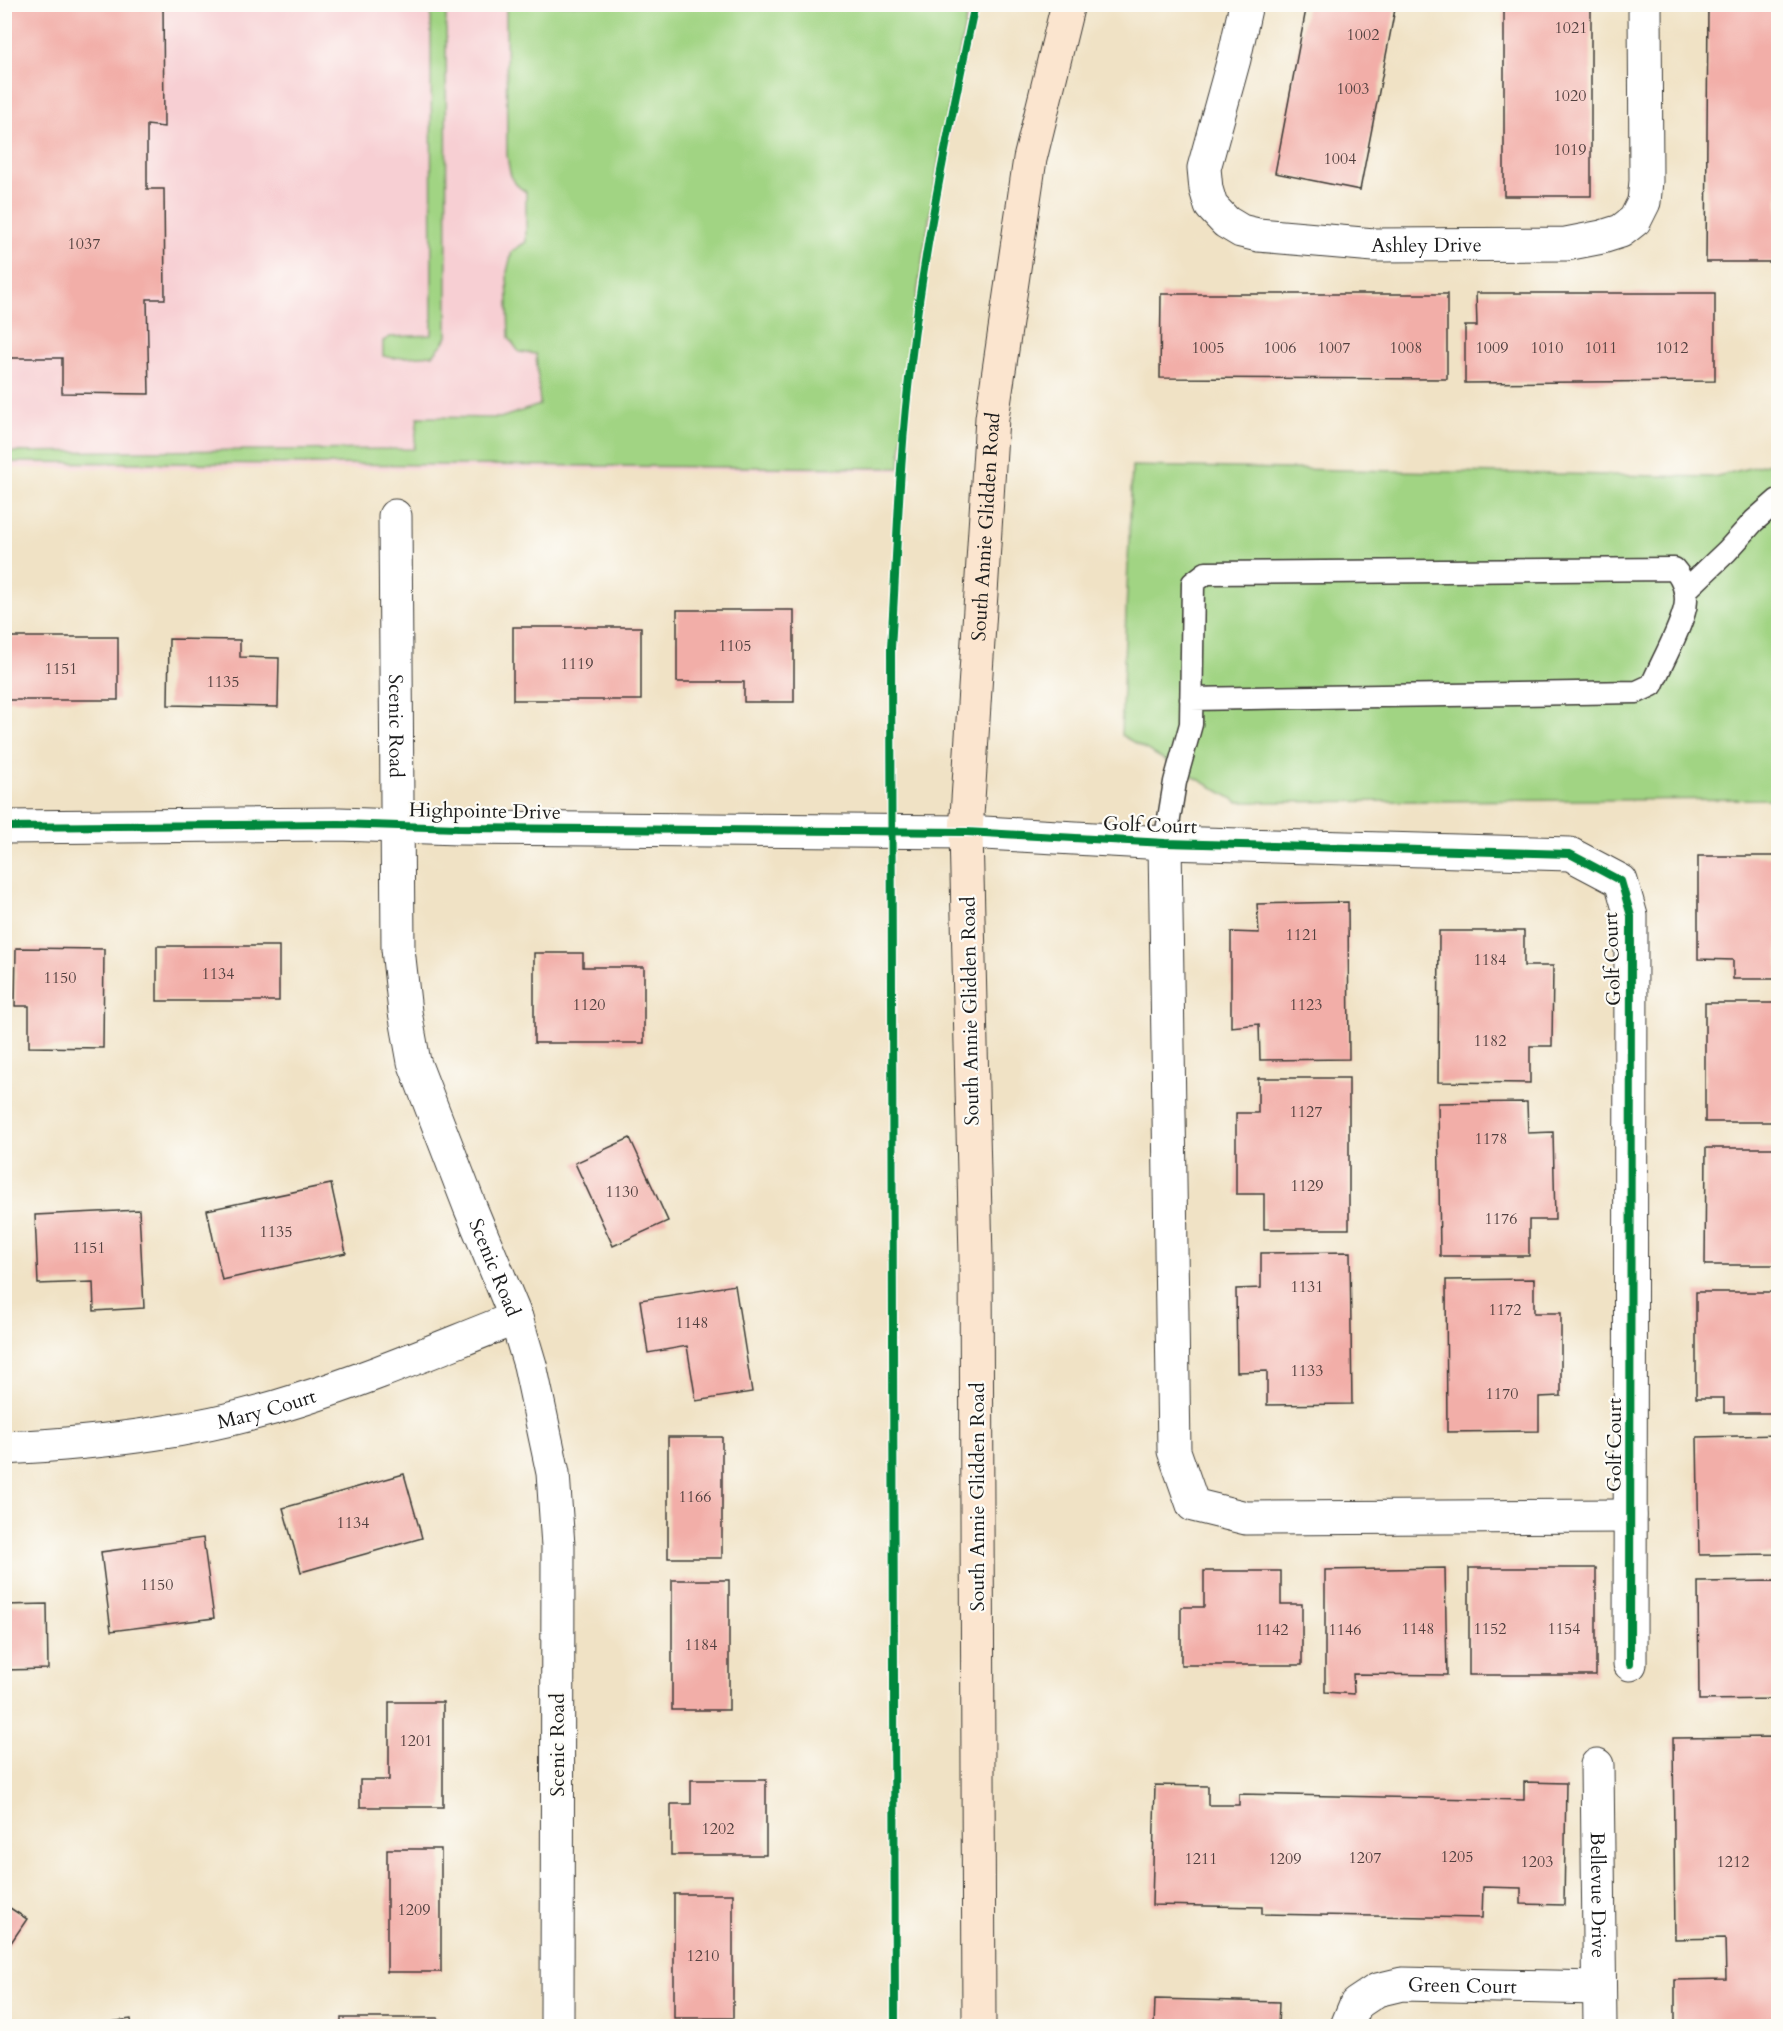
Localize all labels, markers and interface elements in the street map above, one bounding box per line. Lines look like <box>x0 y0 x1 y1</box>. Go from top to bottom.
house number: 1021 <box>1555 17 1587 39</box>
house number: 1002 <box>1347 24 1379 46</box>
house number: 1003 <box>1337 78 1369 100</box>
house number: 1020 <box>1554 85 1586 107</box>
house number: 1019 <box>1554 139 1586 161</box>
house number: 1004 <box>1324 148 1356 170</box>
street label: Ashley Drive <box>1371 231 1482 259</box>
house number: 1037 <box>68 233 100 255</box>
house number: 1005 <box>1192 337 1224 359</box>
house number: 1006 <box>1264 337 1296 359</box>
house number: 1007 <box>1318 337 1350 359</box>
house number: 1008 <box>1390 337 1422 359</box>
house number: 1009 <box>1476 337 1508 359</box>
house number: 1010 <box>1531 337 1563 359</box>
house number: 1011 <box>1585 337 1617 359</box>
house number: 1012 <box>1656 337 1688 359</box>
street label: South Annie Glidden Road <box>965 410 1006 642</box>
house number: 1105 <box>719 635 751 657</box>
house number: 1119 <box>561 653 593 675</box>
house number: 1151 <box>45 658 77 680</box>
house number: 1135 <box>207 671 239 693</box>
street label: Scenic Road <box>383 674 410 778</box>
street label: Highpointe Drive <box>409 796 561 826</box>
street label: Golf Court <box>1103 810 1198 840</box>
street label: South Annie Glidden Road <box>954 896 985 1126</box>
street label: Golf Court <box>1597 911 1627 1006</box>
house number: 1121 <box>1286 924 1318 946</box>
house number: 1184 <box>1474 949 1506 971</box>
house number: 1134 <box>202 963 234 985</box>
house number: 1150 <box>44 967 76 989</box>
house number: 1120 <box>573 994 605 1016</box>
house number: 1123 <box>1290 994 1322 1016</box>
house number: 1182 <box>1474 1030 1506 1052</box>
house number: 1127 <box>1290 1101 1322 1123</box>
house number: 1178 <box>1475 1128 1507 1150</box>
house number: 1129 <box>1291 1175 1323 1197</box>
house number: 1130 <box>606 1181 638 1203</box>
house number: 1176 <box>1485 1208 1517 1230</box>
street label: Scenic Road <box>463 1214 527 1321</box>
house number: 1135 <box>260 1221 292 1243</box>
house number: 1151 <box>73 1237 105 1259</box>
house number: 1131 <box>1291 1276 1323 1298</box>
house number: 1172 <box>1489 1299 1521 1321</box>
house number: 1148 <box>676 1312 708 1334</box>
house number: 1133 <box>1291 1360 1323 1382</box>
street label: Mary Court <box>214 1382 320 1435</box>
street label: South Annie Glidden Road <box>964 1382 991 1612</box>
house number: 1170 <box>1486 1383 1518 1405</box>
street label: Golf Court <box>1601 1397 1628 1492</box>
house number: 1166 <box>679 1486 711 1508</box>
house number: 1134 <box>337 1512 369 1534</box>
house number: 1150 <box>141 1574 173 1596</box>
house number: 1148 <box>1402 1618 1434 1640</box>
house number: 1152 <box>1474 1618 1506 1640</box>
house number: 1154 <box>1548 1618 1580 1640</box>
house number: 1142 <box>1256 1619 1288 1641</box>
house number: 1146 <box>1329 1619 1361 1641</box>
house number: 1184 <box>685 1634 717 1656</box>
street label: Scenic Road <box>544 1693 571 1797</box>
house number: 1201 <box>400 1730 432 1752</box>
house number: 1202 <box>702 1818 734 1840</box>
street label: Bellevue Drive <box>1584 1832 1613 1958</box>
house number: 1205 <box>1441 1846 1473 1868</box>
house number: 1207 <box>1349 1847 1381 1869</box>
house number: 1211 <box>1185 1848 1217 1870</box>
house number: 1209 <box>1269 1848 1301 1870</box>
house number: 1203 <box>1521 1851 1553 1873</box>
house number: 1212 <box>1717 1851 1749 1873</box>
house number: 1209 <box>398 1899 430 1921</box>
house number: 1210 <box>687 1945 719 1967</box>
street label: Green Court <box>1408 1971 1518 2000</box>

